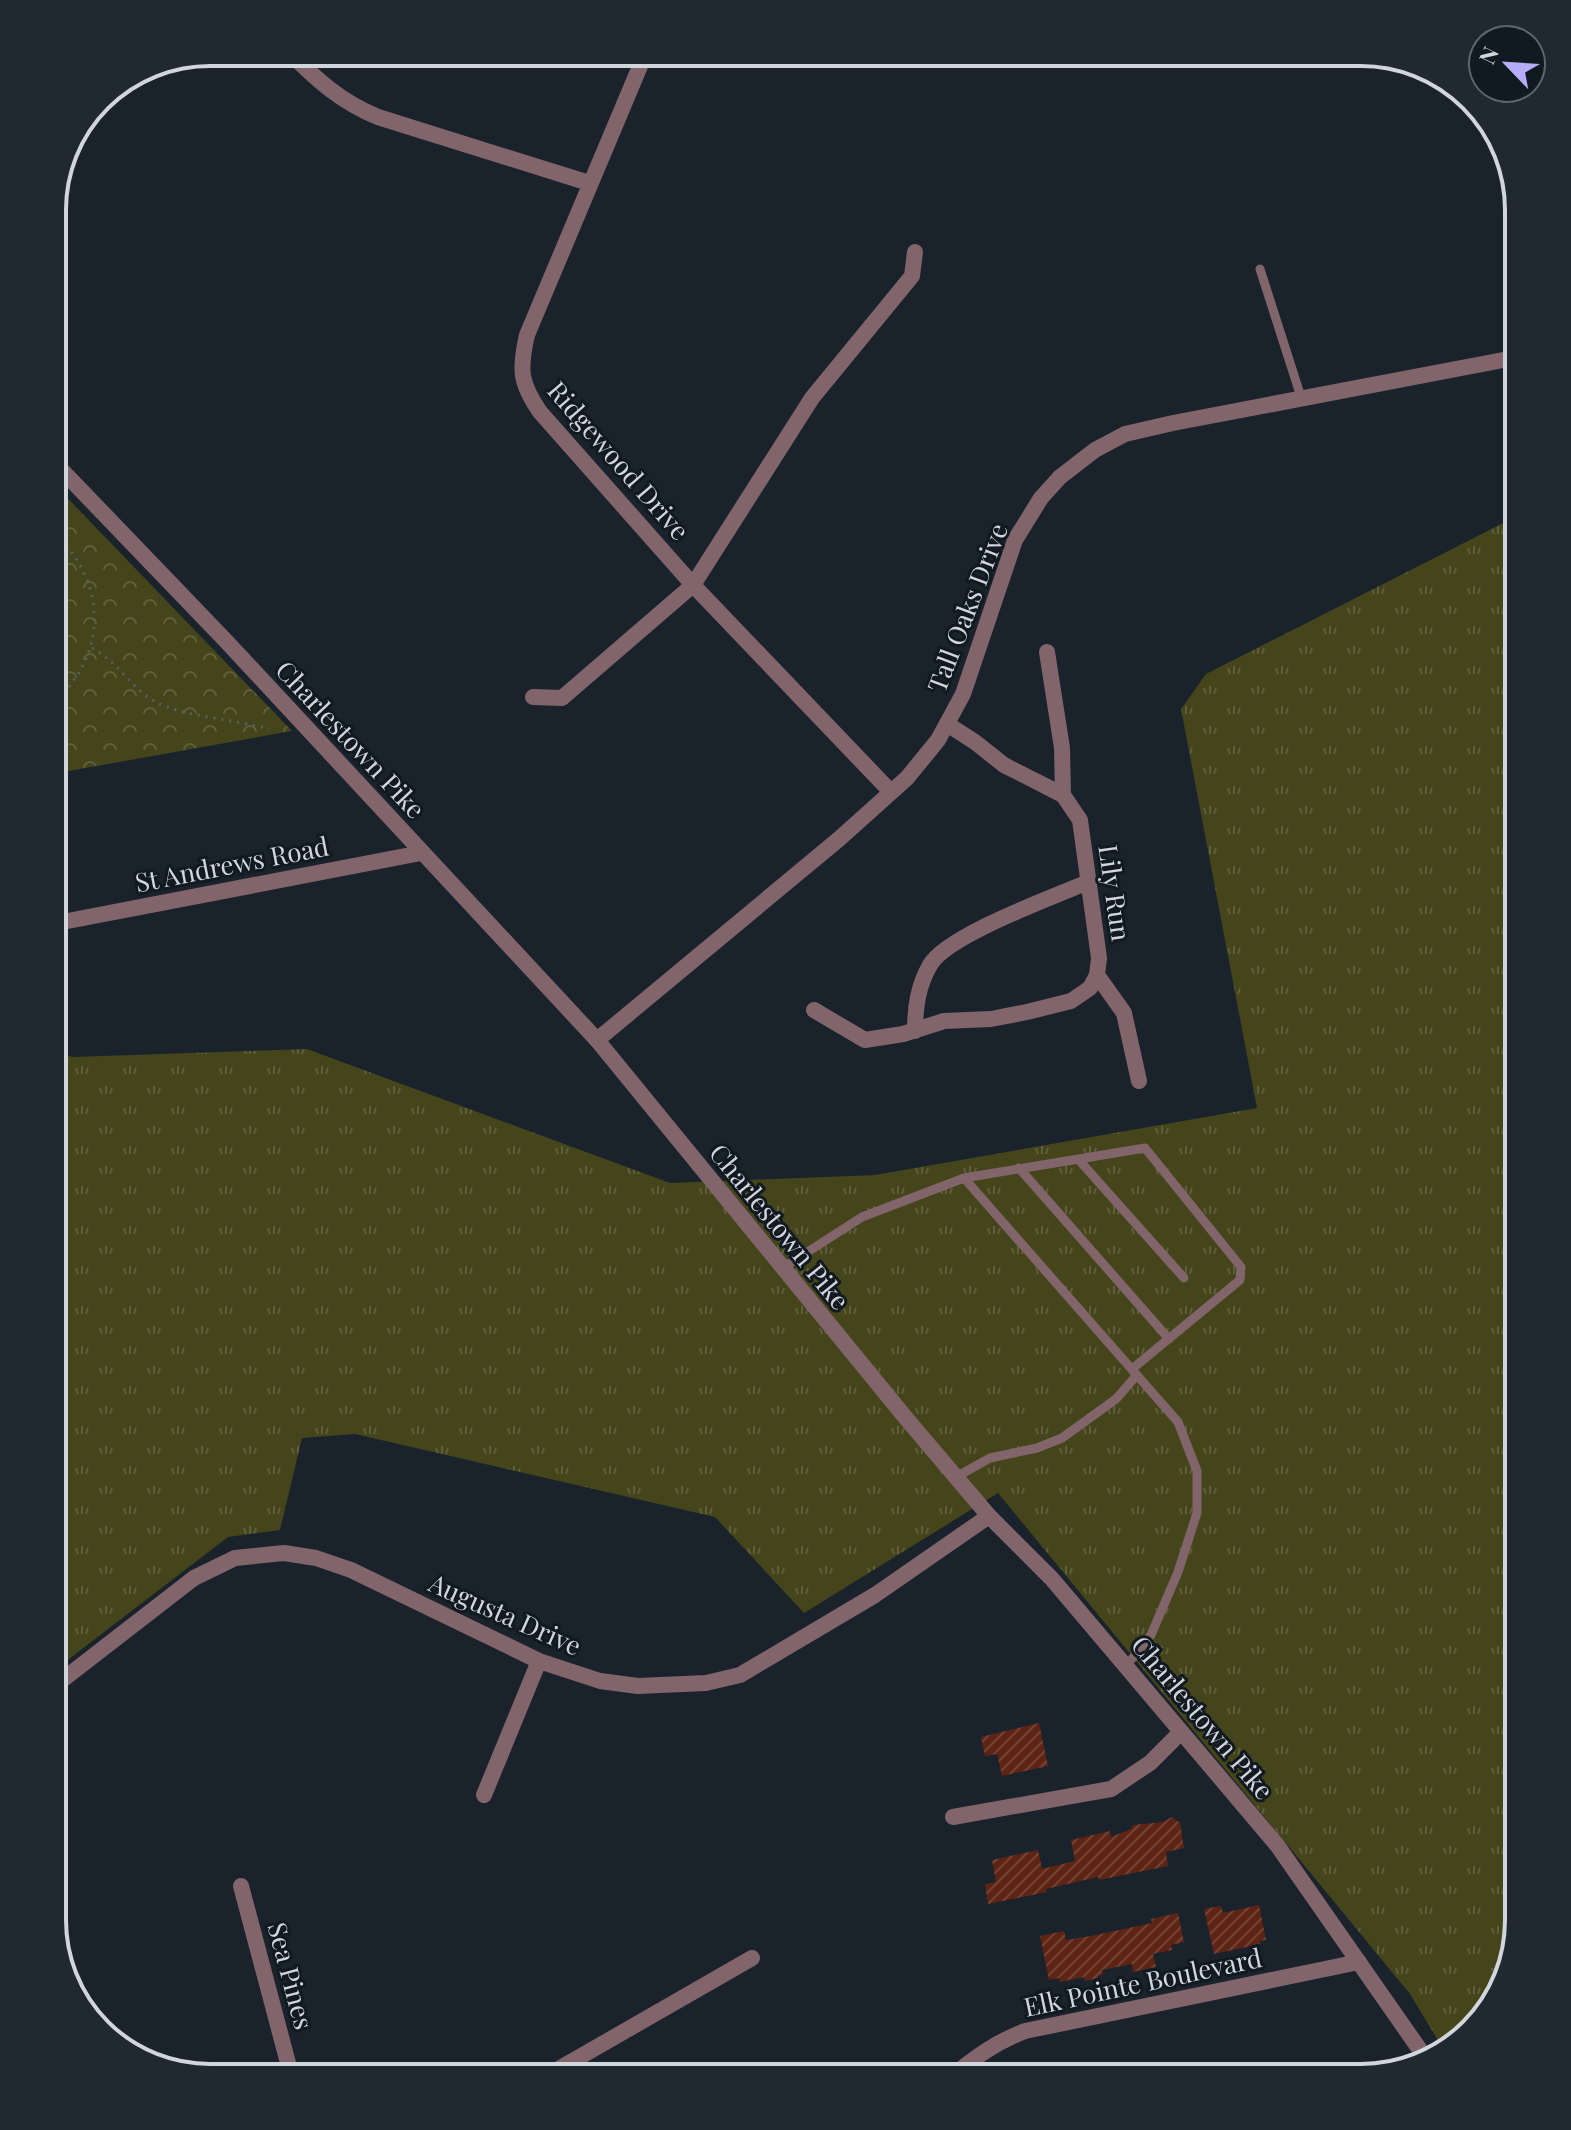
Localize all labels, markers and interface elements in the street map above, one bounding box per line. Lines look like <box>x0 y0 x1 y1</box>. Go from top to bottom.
north arrow <box>1467 24 1547 104</box>
text: N <box>1471 41 1505 69</box>
street label: Ridgewood Drive <box>540 373 698 547</box>
street label: Tall Oaks Drive <box>918 518 1015 697</box>
street label: Charlestown Pike <box>269 652 433 826</box>
street label: St Andrews Road <box>132 828 332 899</box>
street label: Lily Run <box>1091 842 1140 944</box>
street label: Charlestown Pike <box>702 1136 858 1316</box>
street label: Augusta Drive <box>423 1564 587 1663</box>
street label: Charlestown Pike <box>1124 1628 1282 1806</box>
street label: Sea Pines <box>260 1918 323 2033</box>
street label: Elk Pointe Boulevard <box>1021 1939 1265 2024</box>

